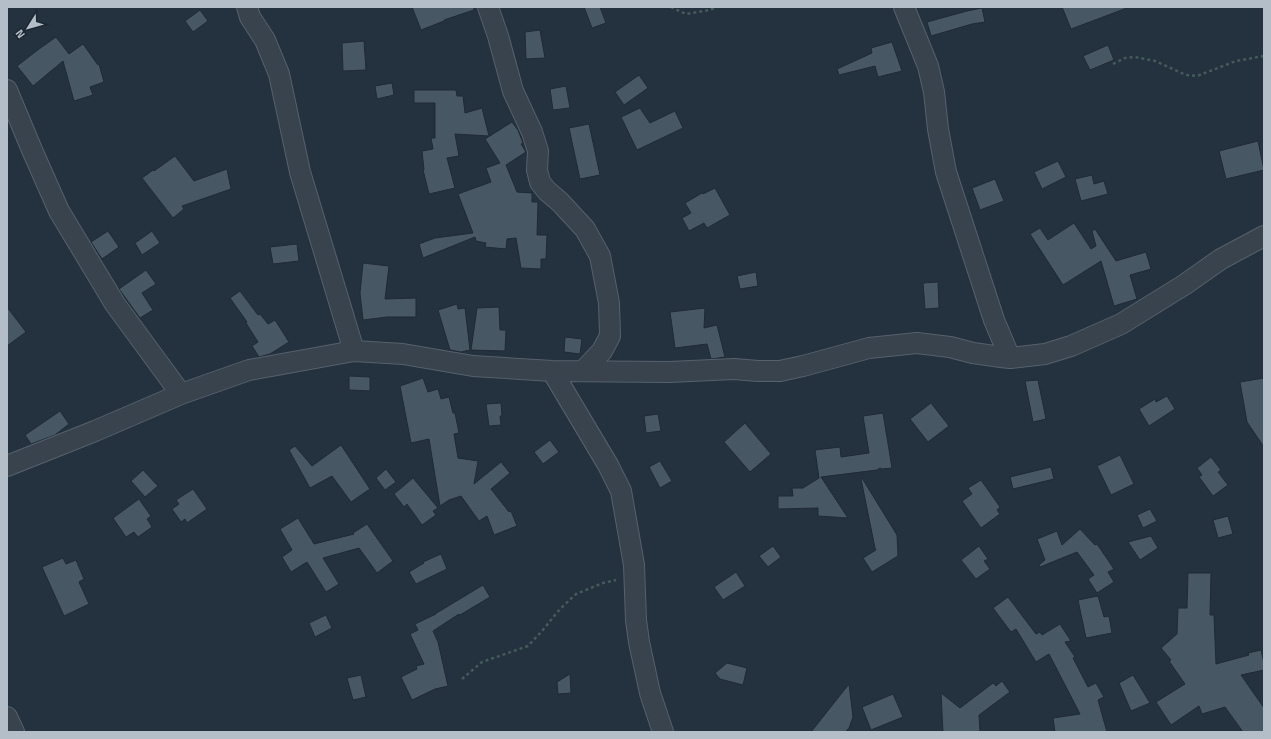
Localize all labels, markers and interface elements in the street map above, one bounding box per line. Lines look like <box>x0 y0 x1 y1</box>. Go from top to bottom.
north arrow <box>8 8 48 48</box>
text: N <box>11 26 29 42</box>

